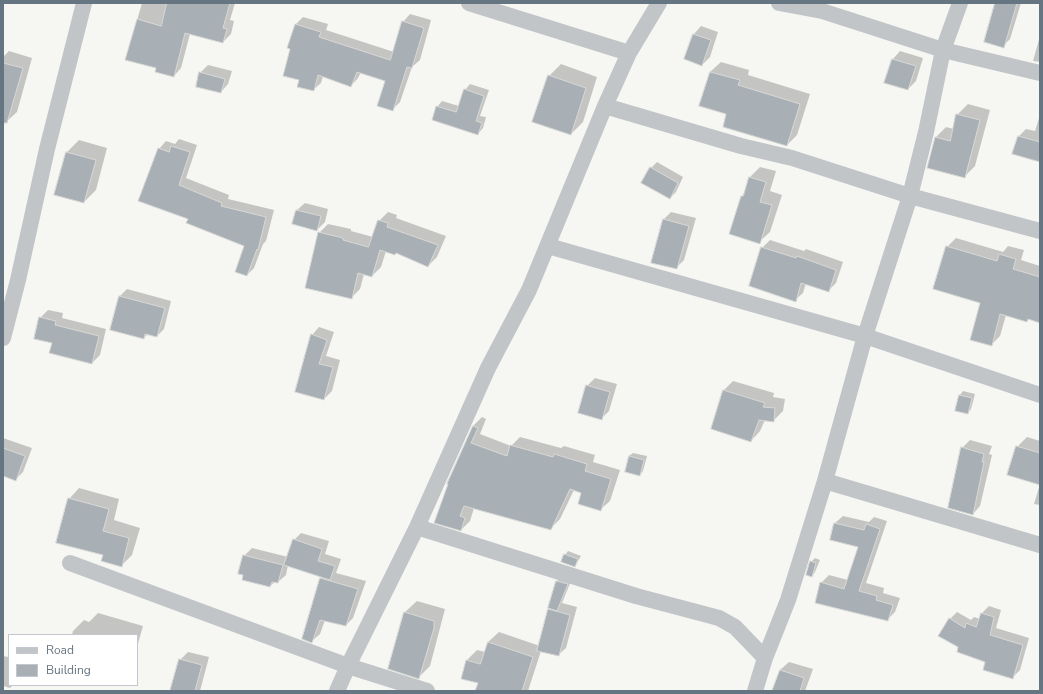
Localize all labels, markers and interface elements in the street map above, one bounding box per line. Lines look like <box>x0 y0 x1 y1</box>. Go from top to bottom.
legend <box>8 634 138 686</box>
text: Road <box>46 642 74 658</box>
text: Building <box>46 662 91 678</box>

